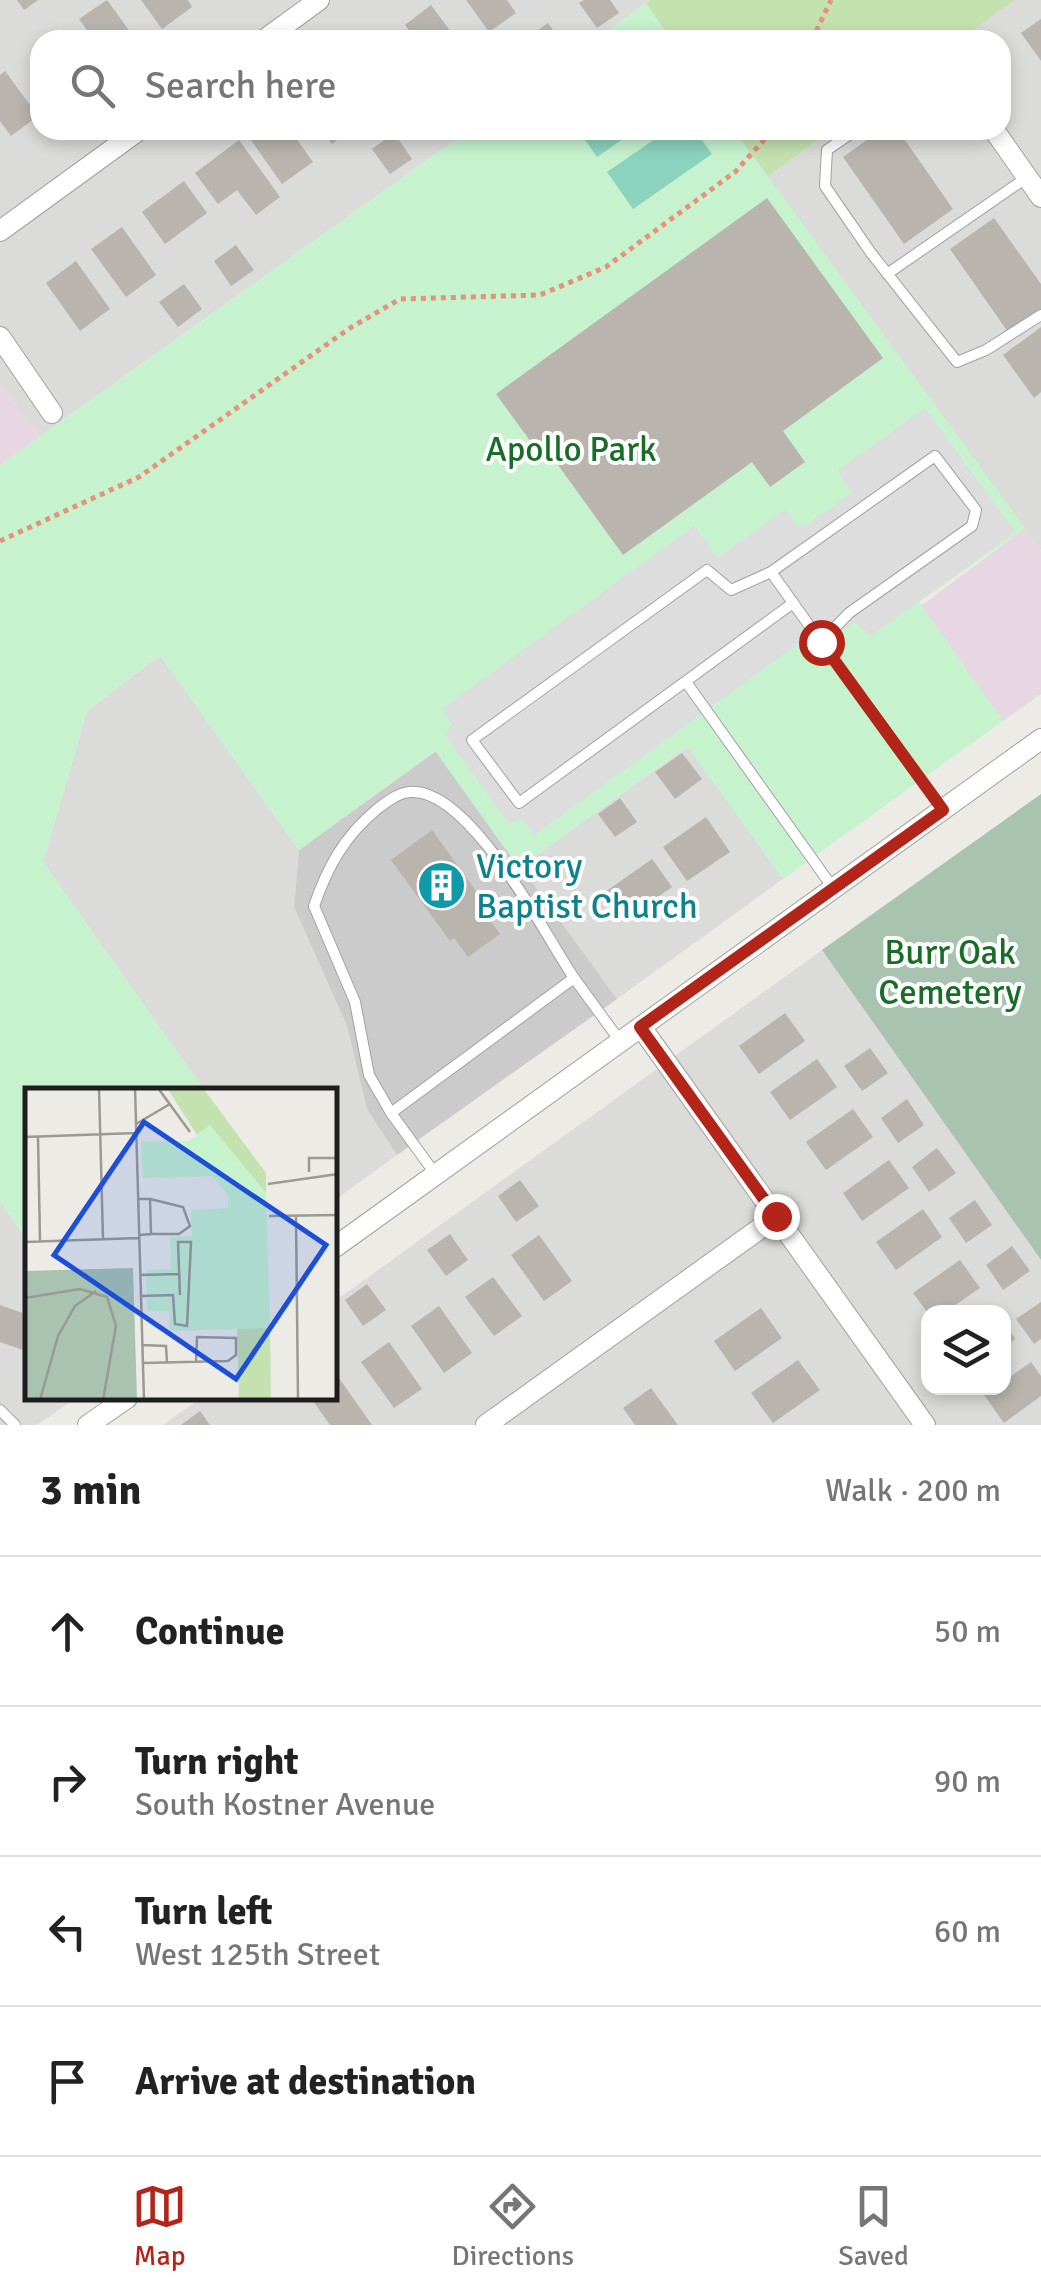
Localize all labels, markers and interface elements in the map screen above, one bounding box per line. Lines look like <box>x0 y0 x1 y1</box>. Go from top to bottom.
search box <box>30 30 1011 140</box>
icon: search <box>65 58 120 113</box>
text: Search here <box>145 62 337 109</box>
park label: Apollo Park <box>485 428 657 471</box>
route start <box>799 620 845 666</box>
place label: Victory Baptist Church <box>476 845 698 928</box>
building icon: Victory Baptist Church <box>415 860 467 912</box>
park label: Burr Oak Cemetery <box>878 931 1022 1014</box>
inset map <box>25 1088 338 1400</box>
route end <box>754 1194 800 1240</box>
map controls <box>921 1305 1011 1395</box>
button: layers <box>921 1305 1011 1395</box>
text: 3 min <box>40 1465 141 1516</box>
text: Walk · 200 m <box>825 1471 1001 1510</box>
icon: ahead <box>40 1604 95 1659</box>
text: Continue <box>135 1608 285 1655</box>
text: 50 m <box>934 1612 1001 1651</box>
text: Turn right <box>135 1738 299 1785</box>
icon: right <box>40 1754 95 1809</box>
text: 90 m <box>934 1762 1001 1801</box>
text: South Kostner Avenue <box>135 1785 435 1824</box>
text: Turn left <box>135 1888 273 1935</box>
icon: left <box>40 1904 95 1959</box>
text: 60 m <box>934 1912 1001 1951</box>
text: West 125th Street <box>135 1935 380 1974</box>
icon: arrive <box>40 2054 95 2109</box>
text: Arrive at destination <box>135 2058 476 2105</box>
tab: Map <box>132 2179 187 2273</box>
tab: Directions <box>452 2179 574 2273</box>
tab: Saved <box>838 2179 909 2273</box>

